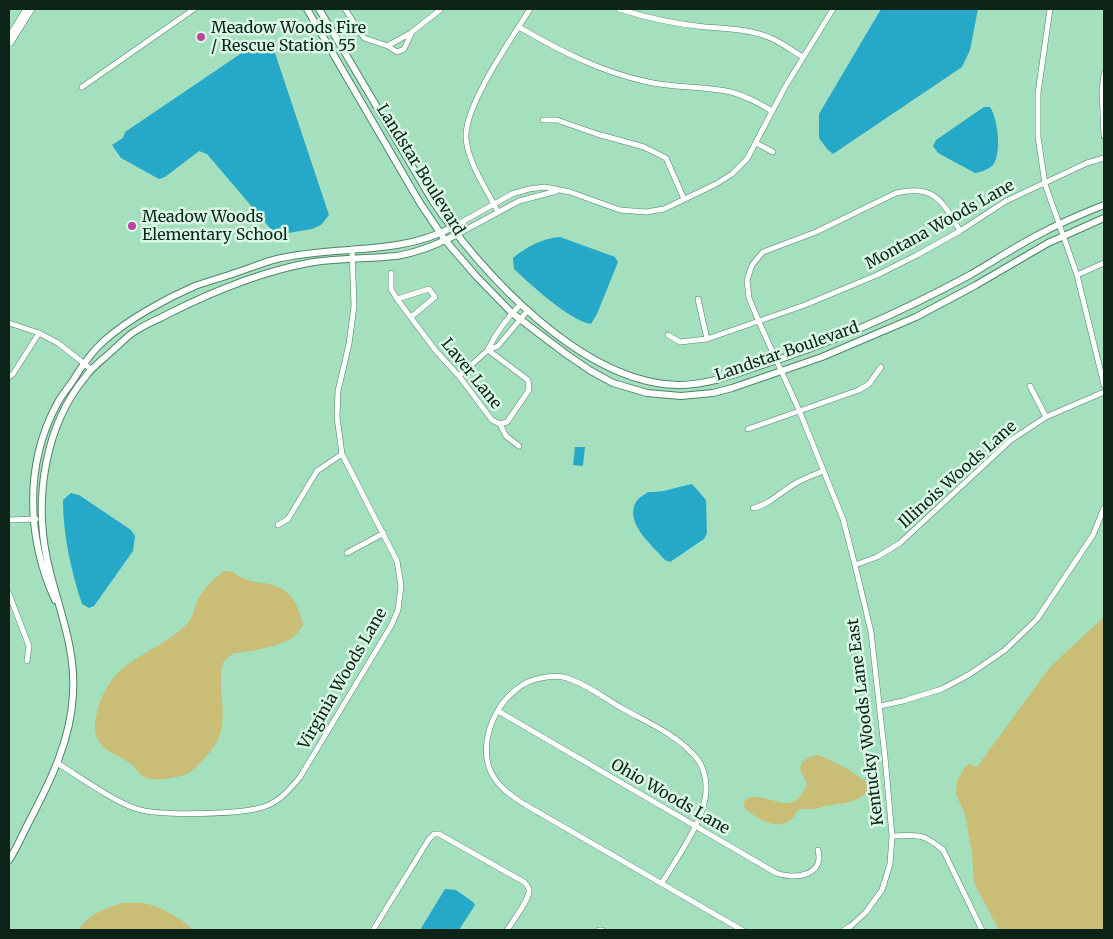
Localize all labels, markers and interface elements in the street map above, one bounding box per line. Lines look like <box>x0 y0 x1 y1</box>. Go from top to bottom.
place label: Meadow Woods Fire / Rescue Station 55 <box>211 18 366 56</box>
marker: Meadow Woods Fire / Rescue Station 55 <box>195 31 207 43</box>
street label: Landstar Boulevard <box>372 101 468 239</box>
street label: Montana Woods Lane <box>862 176 1018 274</box>
place label: Meadow Woods Elementary School <box>142 207 288 245</box>
marker: Meadow Woods Elementary School <box>126 220 138 232</box>
street label: Landstar Boulevard <box>713 318 861 386</box>
street label: Laver Lane <box>437 335 505 413</box>
street label: Illinois Woods Lane <box>895 417 1021 533</box>
street label: Virginia Woods Lane <box>295 605 391 753</box>
street label: Kentucky Woods Lane East <box>844 617 888 827</box>
street label: Ohio Woods Lane <box>607 755 733 839</box>

